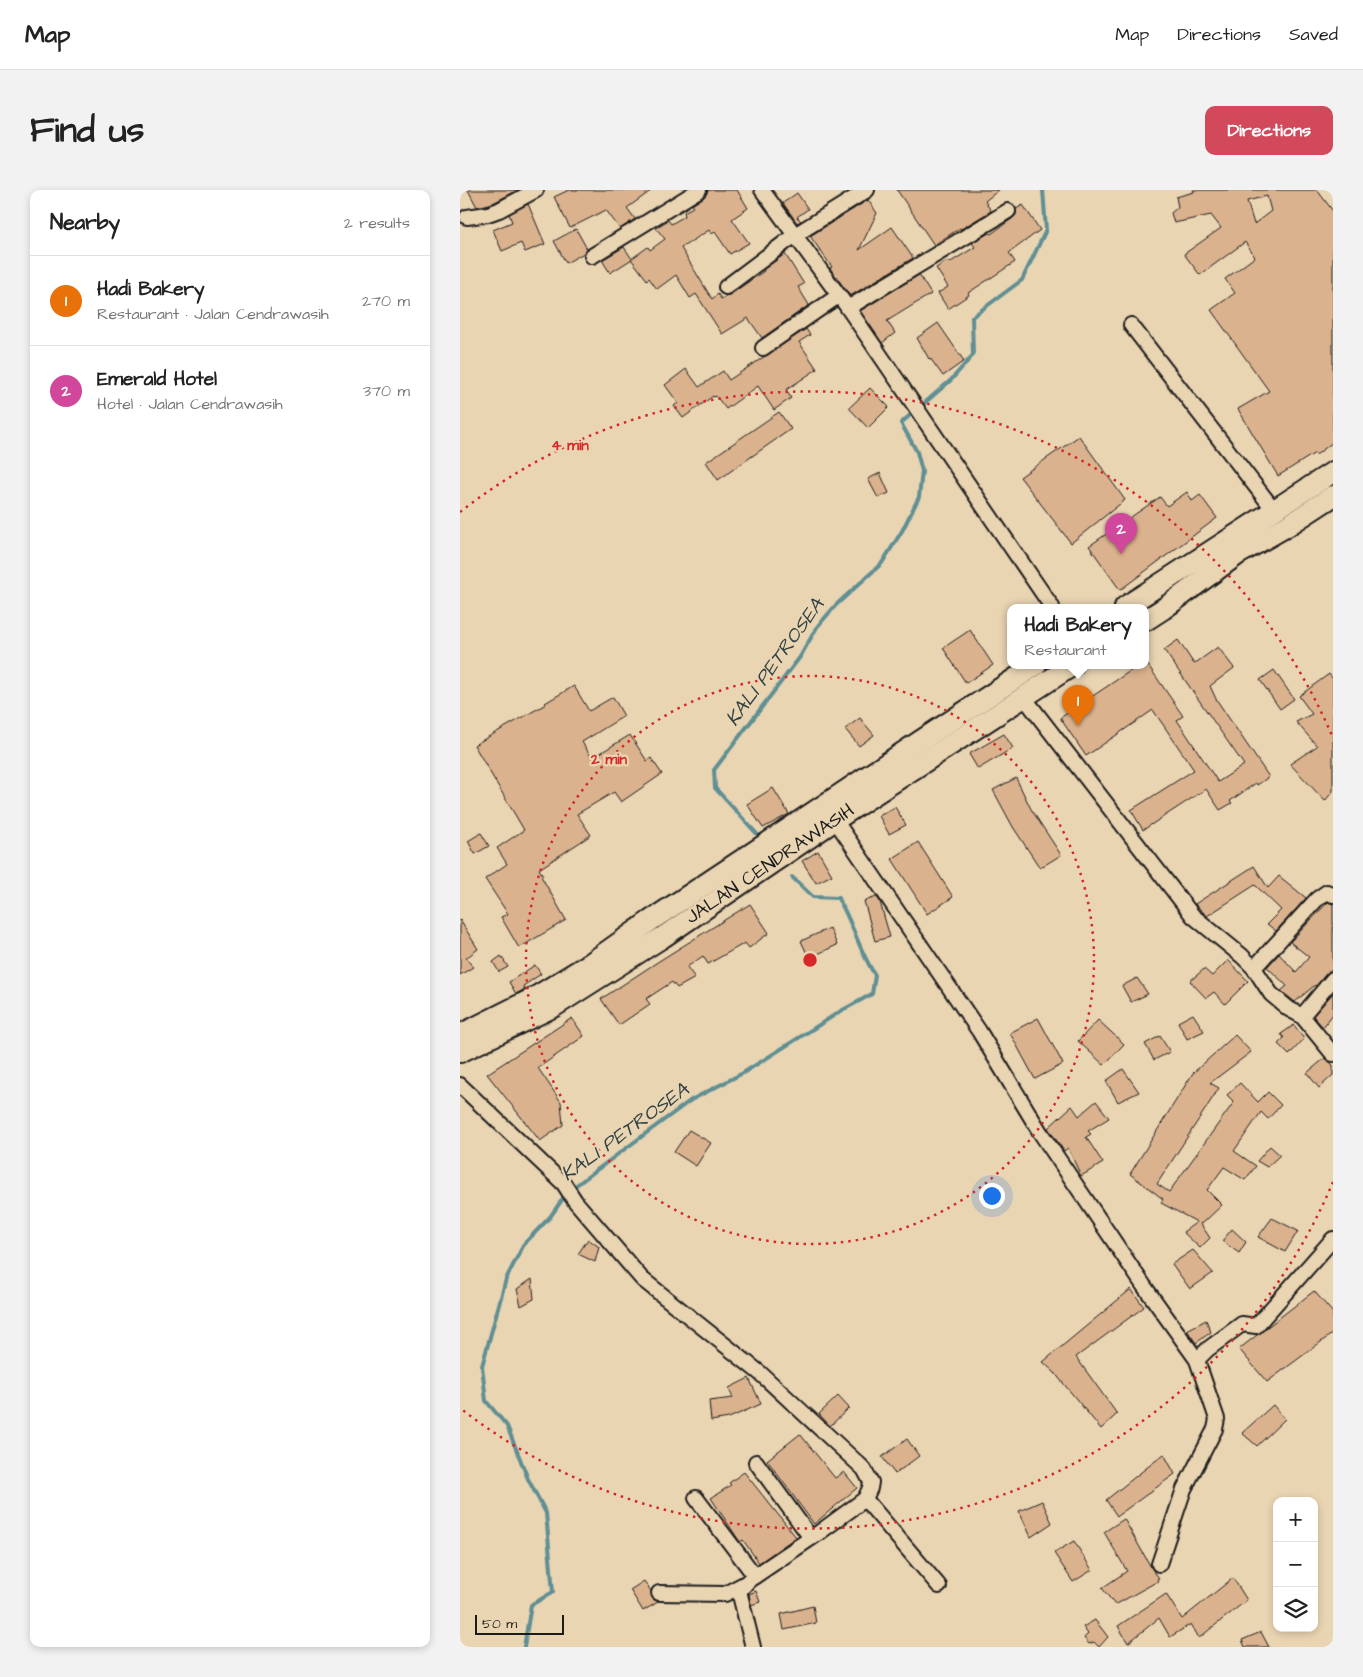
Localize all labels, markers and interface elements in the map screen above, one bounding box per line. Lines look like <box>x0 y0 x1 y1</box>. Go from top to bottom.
text: Map <box>25 18 70 52</box>
text: Map <box>1115 22 1149 47</box>
text: Directions <box>1177 22 1261 47</box>
text: Saved <box>1289 22 1338 47</box>
text: Find us <box>30 106 144 155</box>
button: Directions <box>1205 106 1333 155</box>
text: Nearby <box>50 208 120 237</box>
text: 2 results <box>344 212 410 234</box>
text: Hadi Bakery <box>97 276 204 303</box>
text: 1 <box>65 290 67 312</box>
text: 270 m <box>362 290 410 312</box>
text: Restaurant · Jalan Cendrawasih <box>97 303 329 325</box>
text: Emerald Hotel <box>97 366 217 393</box>
text: 2 <box>61 380 71 402</box>
text: 370 m <box>363 380 410 402</box>
text: Hotel · Jalan Cendrawasih <box>97 393 283 415</box>
text: 4 min <box>551 435 589 456</box>
pin: 2 <box>1105 513 1137 554</box>
water label: KALI PETROSEA <box>719 591 832 732</box>
popup <box>1007 604 1149 669</box>
text: Hadi Bakery <box>1024 612 1132 639</box>
text: Restaurant <box>1024 639 1107 661</box>
pin: 1 <box>1062 685 1094 726</box>
text: 2 min <box>590 749 628 770</box>
street label: JALAN CENDRAWASIH <box>680 797 860 931</box>
centre of rings <box>801 951 819 969</box>
water label: KALI PETROSEA <box>555 1075 696 1188</box>
your location <box>979 1183 1005 1209</box>
map controls <box>1273 1497 1318 1632</box>
button: + <box>1273 1497 1318 1542</box>
button: − <box>1273 1542 1318 1587</box>
button: layers <box>1273 1587 1318 1632</box>
scale bar <box>475 1612 564 1635</box>
text: 50 m <box>482 1614 517 1634</box>

